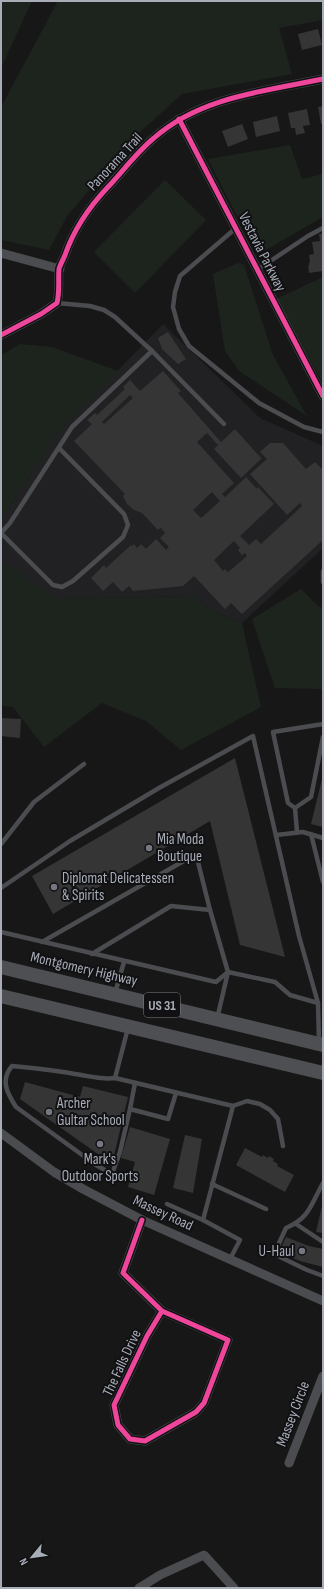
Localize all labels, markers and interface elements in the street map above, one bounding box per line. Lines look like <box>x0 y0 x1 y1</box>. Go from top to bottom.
street label: Panorama Trail <box>83 129 147 195</box>
street label: Vestavia Parkway <box>234 209 290 295</box>
place label: Mia Moda Boutique <box>157 830 204 866</box>
marker: Mia Moda Boutique <box>144 843 154 853</box>
place label: Diplomat Delicatessen & Spirits <box>62 869 174 905</box>
marker: Diplomat Delicatessen & Spirits <box>49 882 59 892</box>
street label: Montgomery Highway <box>29 947 140 991</box>
road number: US 31 <box>144 993 180 1017</box>
place label: Archer Gultar School <box>56 1094 125 1130</box>
marker: Archer Gultar School <box>44 1107 54 1117</box>
marker: Mark's Outdoor Sports <box>95 1139 105 1149</box>
place label: Mark's Outdoor Sports <box>62 1150 138 1186</box>
street label: Massey Road <box>130 1191 196 1235</box>
place label: U-Haul <box>259 1242 294 1261</box>
marker: U-Haul <box>297 1246 307 1256</box>
street label: The Falls Drive <box>98 1327 146 1399</box>
street label: Massey Circle <box>272 1379 314 1449</box>
north arrow <box>12 1537 52 1577</box>
text: N <box>17 1556 31 1567</box>

